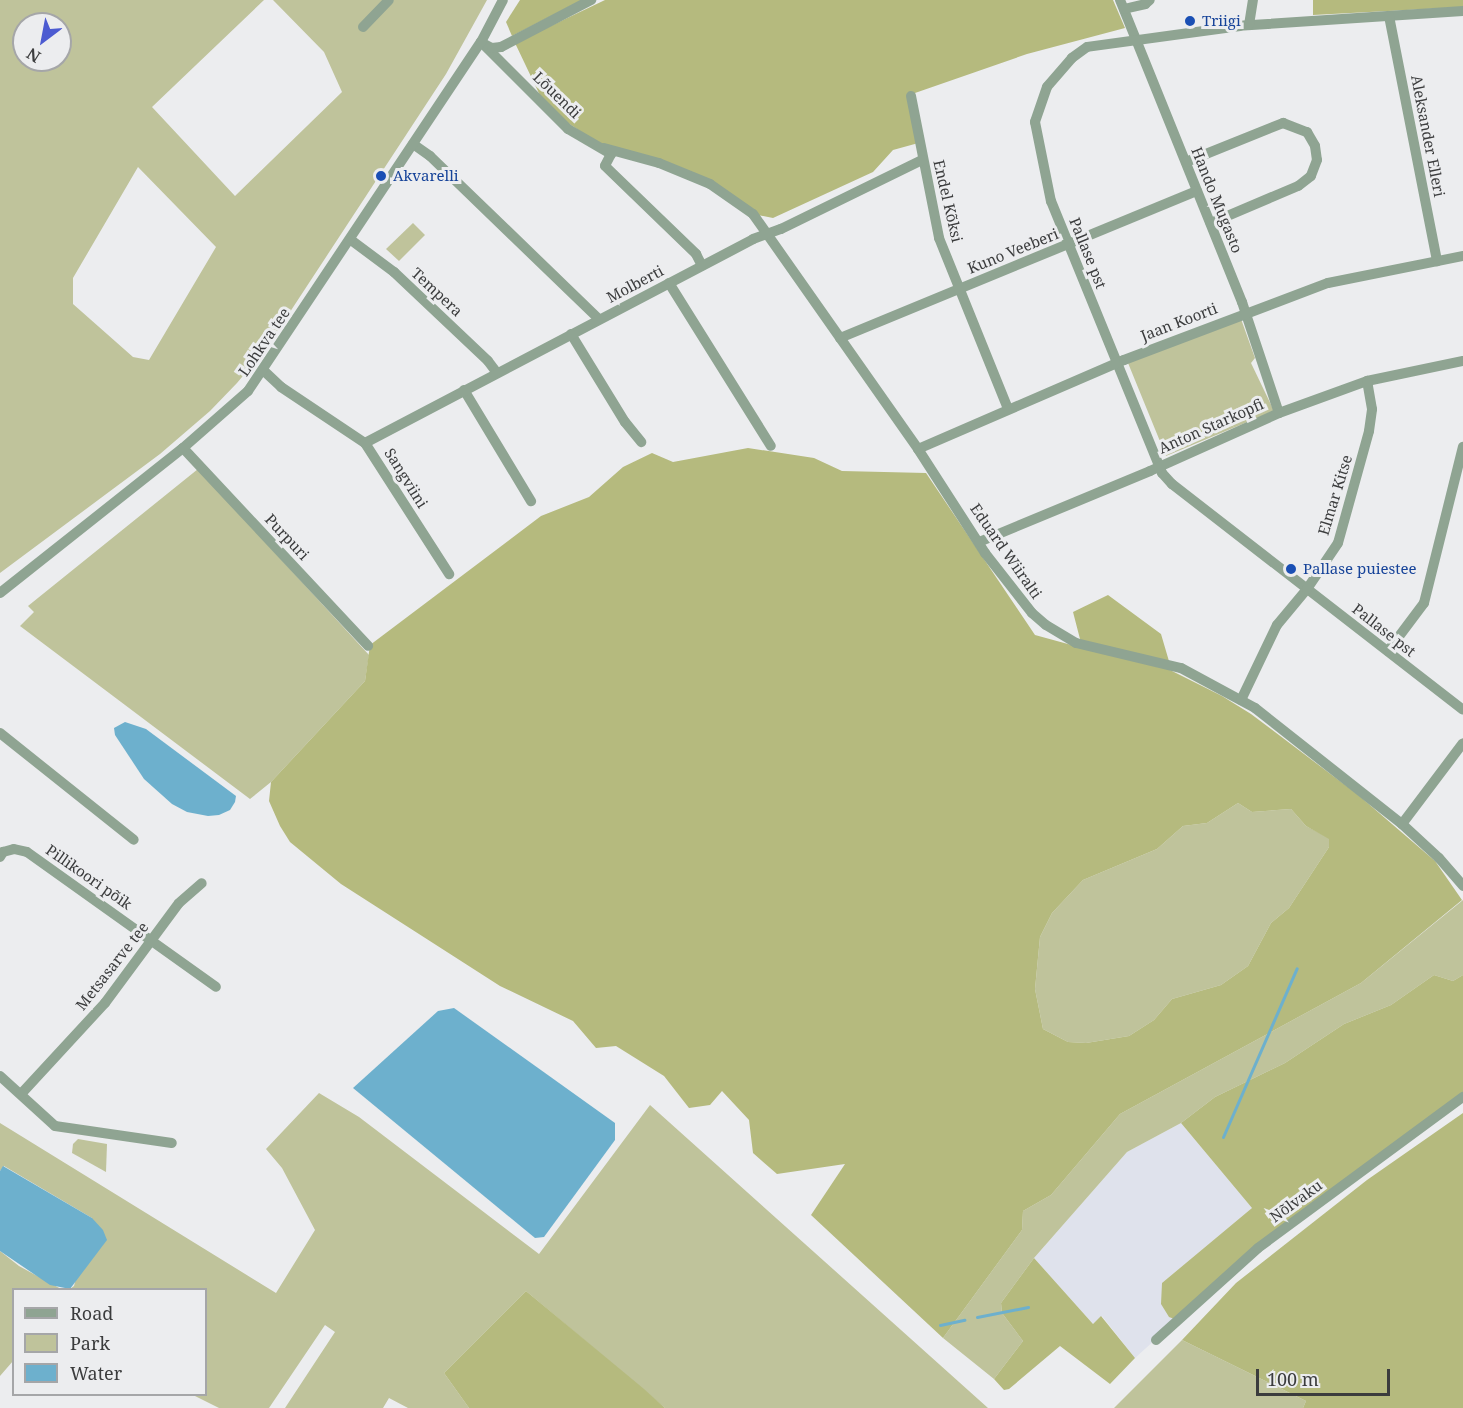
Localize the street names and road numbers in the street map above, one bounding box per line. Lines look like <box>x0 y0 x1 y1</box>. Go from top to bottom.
street label: Lõuendi <box>529 68 585 122</box>
street label: Aleksander Elleri <box>1407 74 1449 198</box>
street label: Hando Mugasto <box>1188 144 1246 256</box>
street label: Endel Kõksi <box>930 158 966 244</box>
street label: Pallase pst <box>1066 215 1110 291</box>
street label: Kuno Veeberi <box>965 225 1061 277</box>
street label: Molberti <box>604 262 666 306</box>
street label: Tempera <box>408 264 466 320</box>
street label: Jaan Koorti <box>1138 299 1220 345</box>
street label: Lohkva tee <box>235 304 293 380</box>
street label: Anton Starkopfi <box>1156 395 1266 457</box>
street label: Sangviini <box>381 445 431 511</box>
street label: Elmar Kitse <box>1314 453 1356 537</box>
street label: Eduard Wiiralti <box>967 500 1045 602</box>
street label: Purpuri <box>261 510 313 564</box>
street label: Pallase pst <box>1349 600 1419 660</box>
street label: Pillikoori põik <box>42 841 136 913</box>
street label: Metsasarve tee <box>72 918 152 1014</box>
street label: Nõlvaku <box>1266 1176 1326 1226</box>

